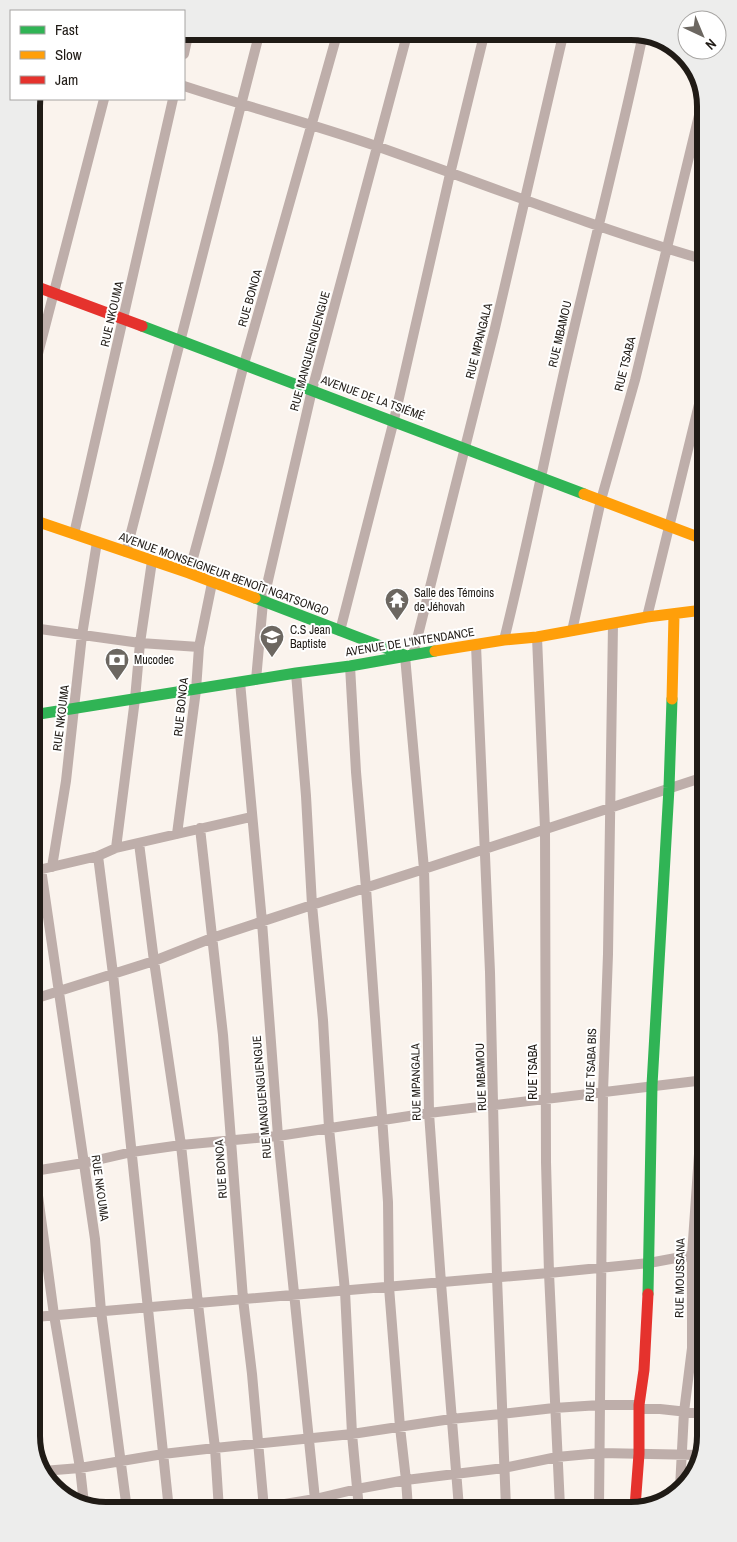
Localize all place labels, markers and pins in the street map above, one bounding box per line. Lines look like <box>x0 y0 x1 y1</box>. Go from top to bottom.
place label: Salle des Témoins de Jéhovah <box>414 585 494 615</box>
temple icon: Salle des Témoins de Jéhovah <box>384 587 410 621</box>
place label: C.S Jean Baptiste <box>290 622 330 652</box>
school or university icon: C.S Jean Baptiste <box>259 624 285 658</box>
bank icon: Mucodec <box>104 647 130 681</box>
place label: Mucodec <box>134 652 174 668</box>

